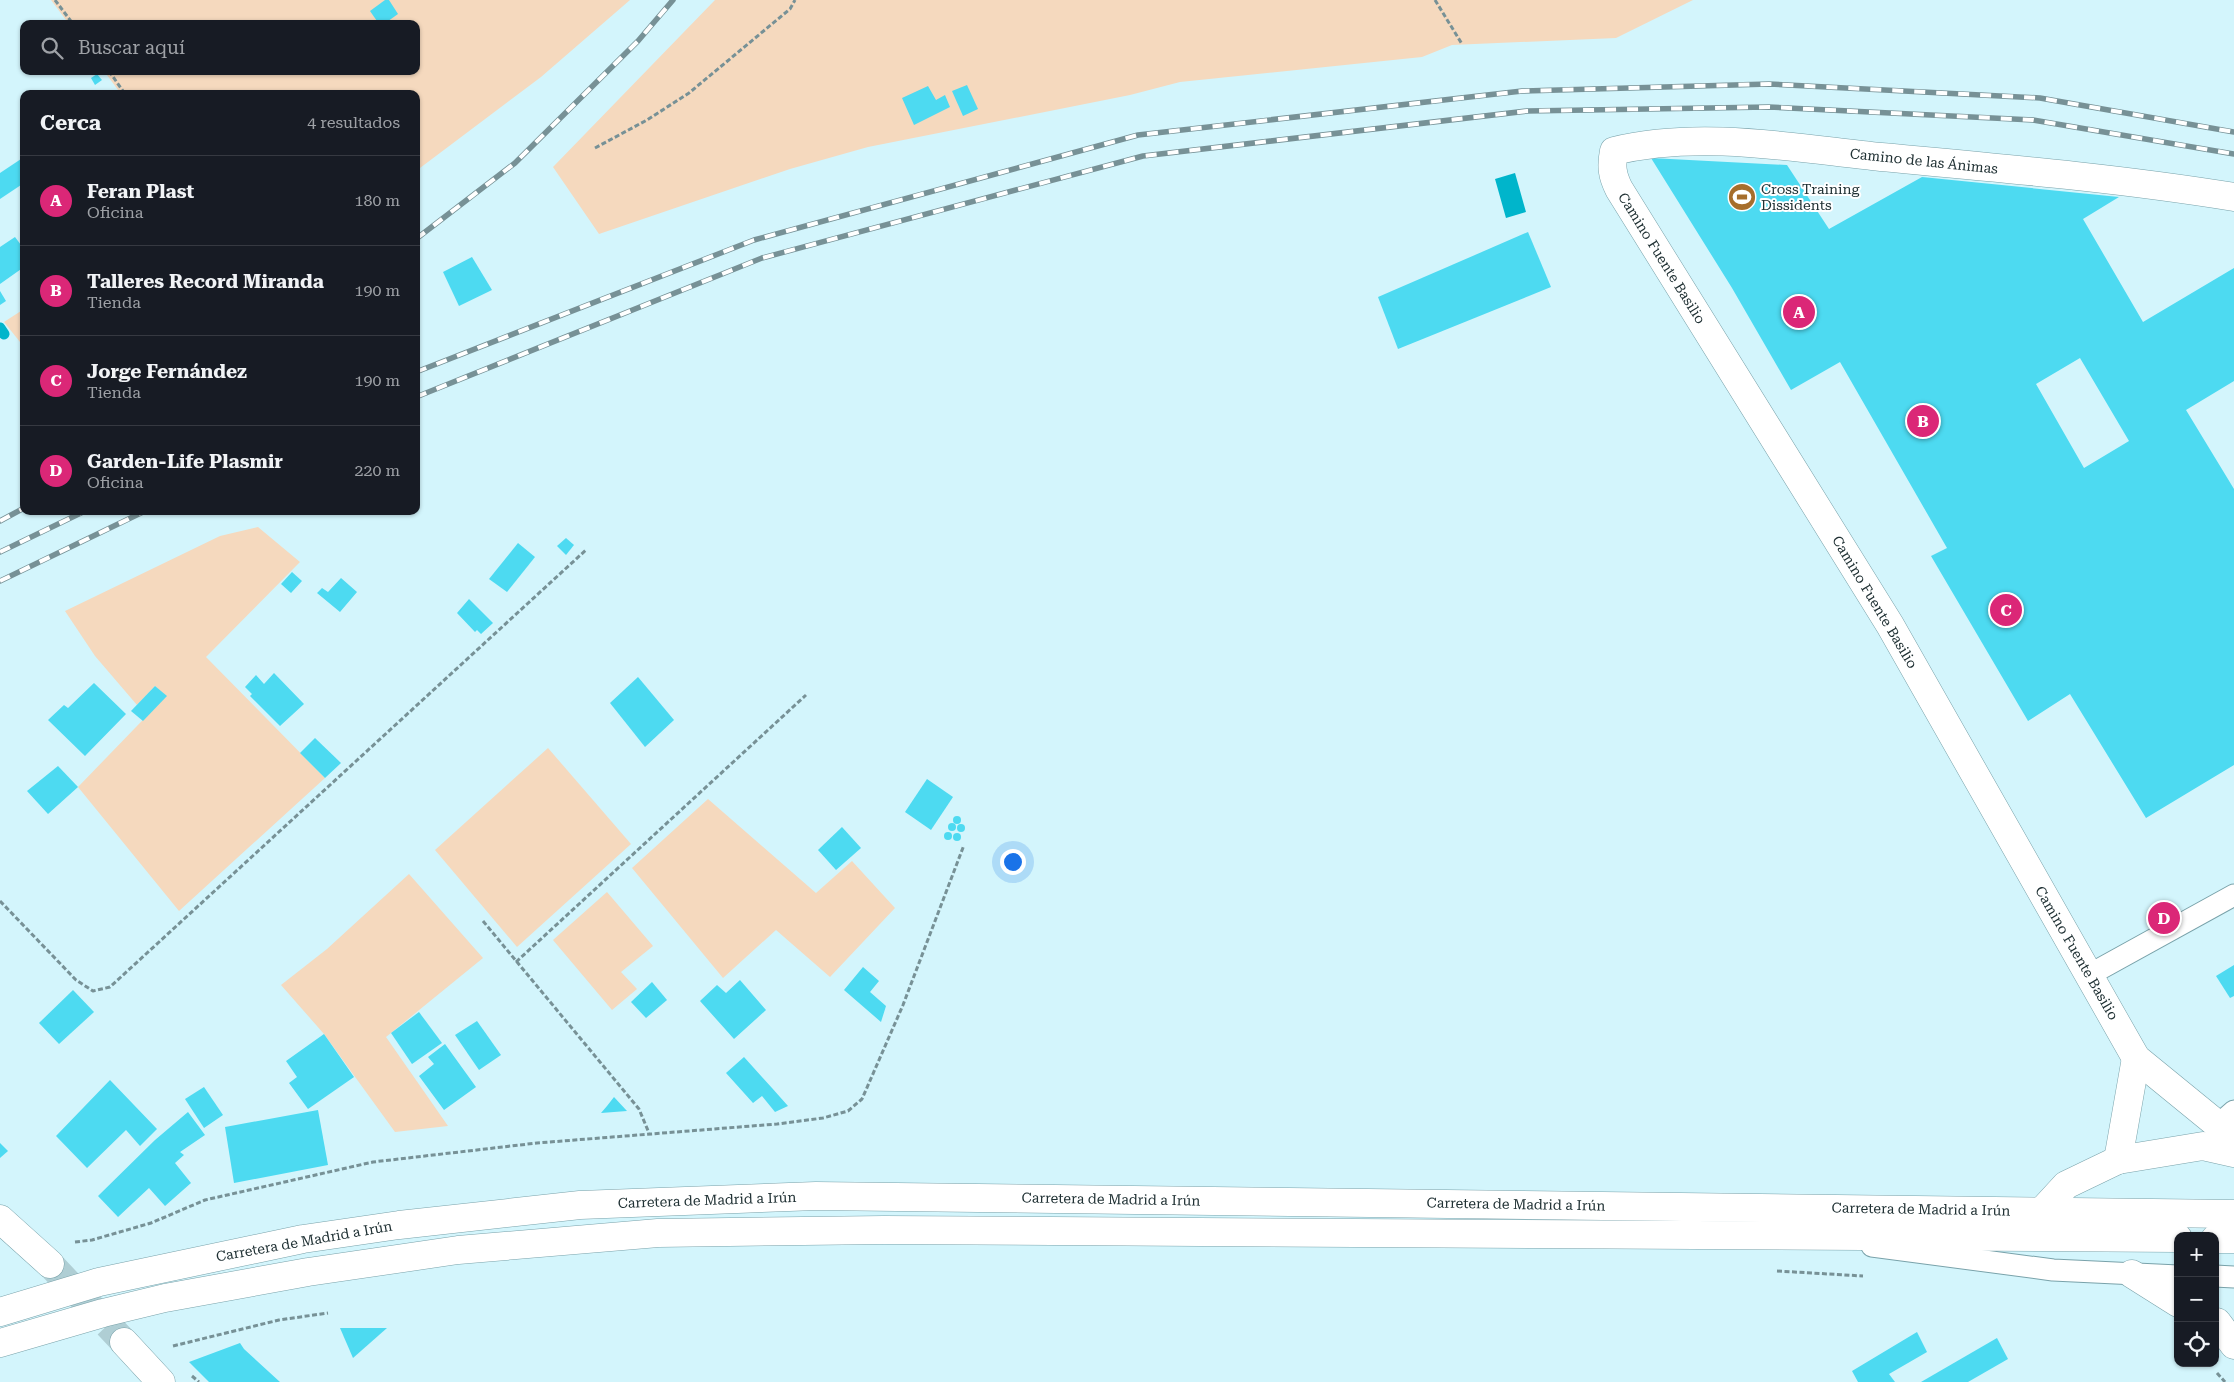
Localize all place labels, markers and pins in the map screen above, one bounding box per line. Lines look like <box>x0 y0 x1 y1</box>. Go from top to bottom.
place label: Cross Training Dissidents <box>1761 181 1860 213</box>
sports icon: Cross Training Dissidents <box>1727 182 1757 212</box>
pin: A <box>1783 293 1815 331</box>
pin: B <box>1907 402 1939 440</box>
pin: C <box>1990 591 2022 629</box>
pin: D <box>2148 899 2180 937</box>

